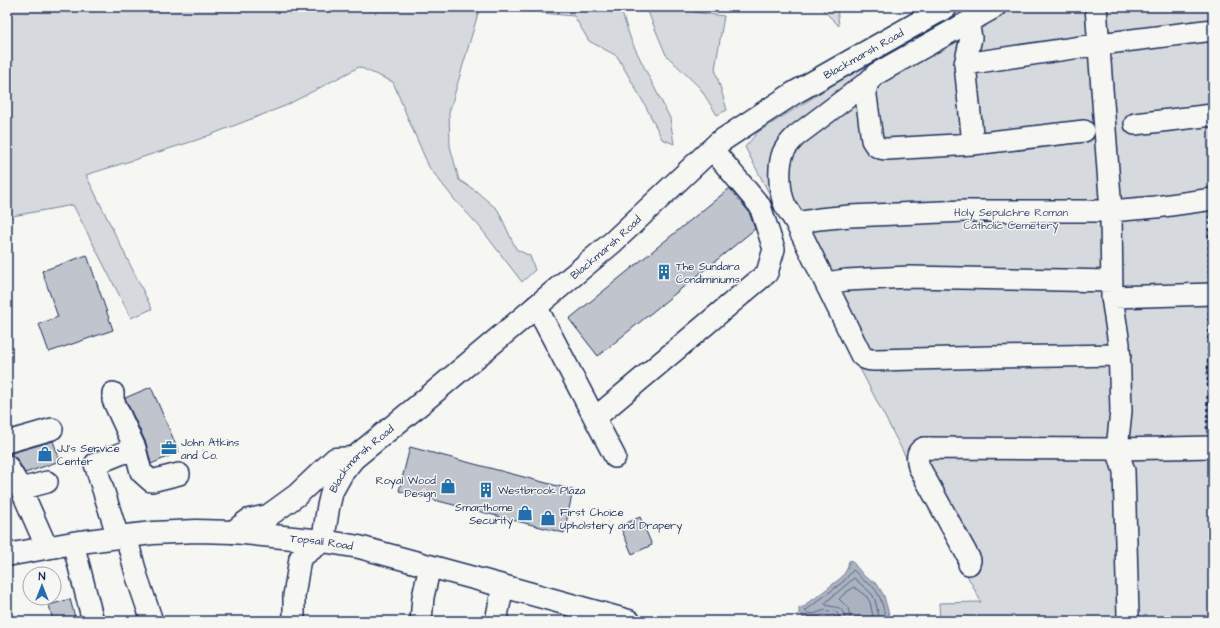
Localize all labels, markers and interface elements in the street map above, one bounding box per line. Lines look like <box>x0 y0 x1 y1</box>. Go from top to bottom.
street label: Blackmarsh Road <box>821 25 907 82</box>
park label: Holy Sepulchre Roman Catholic Cemetery <box>954 205 1068 234</box>
street label: Blackmarsh Road <box>567 212 645 282</box>
place label: The Sundara Condiminiums <box>676 259 740 287</box>
building icon: The Sundara Condiminiums <box>655 263 673 281</box>
street label: Blackmarsh Road <box>325 421 397 495</box>
place label: John Atkins and Co. <box>181 435 240 463</box>
office icon: John Atkins and Co. <box>160 439 178 457</box>
place label: JJ's Service Center <box>57 441 120 469</box>
shop icon: JJ's Service Center <box>36 445 54 463</box>
place label: Royal Wood Design <box>376 473 436 502</box>
shop icon: Royal Wood Design <box>439 477 457 495</box>
building icon: Westbrook Plaza <box>477 481 495 499</box>
place label: Westbrook Plaza <box>498 483 586 498</box>
place label: Smarthome Security <box>455 500 513 529</box>
shop icon: Smarthome Security <box>516 504 534 522</box>
place label: First Choice Upholstery and Drapery <box>560 505 682 534</box>
shop icon: First Choice Upholstery and Drapery <box>539 509 557 527</box>
street label: Topsail Road <box>289 530 355 553</box>
north arrow <box>22 566 62 606</box>
text: N <box>39 569 46 584</box>

